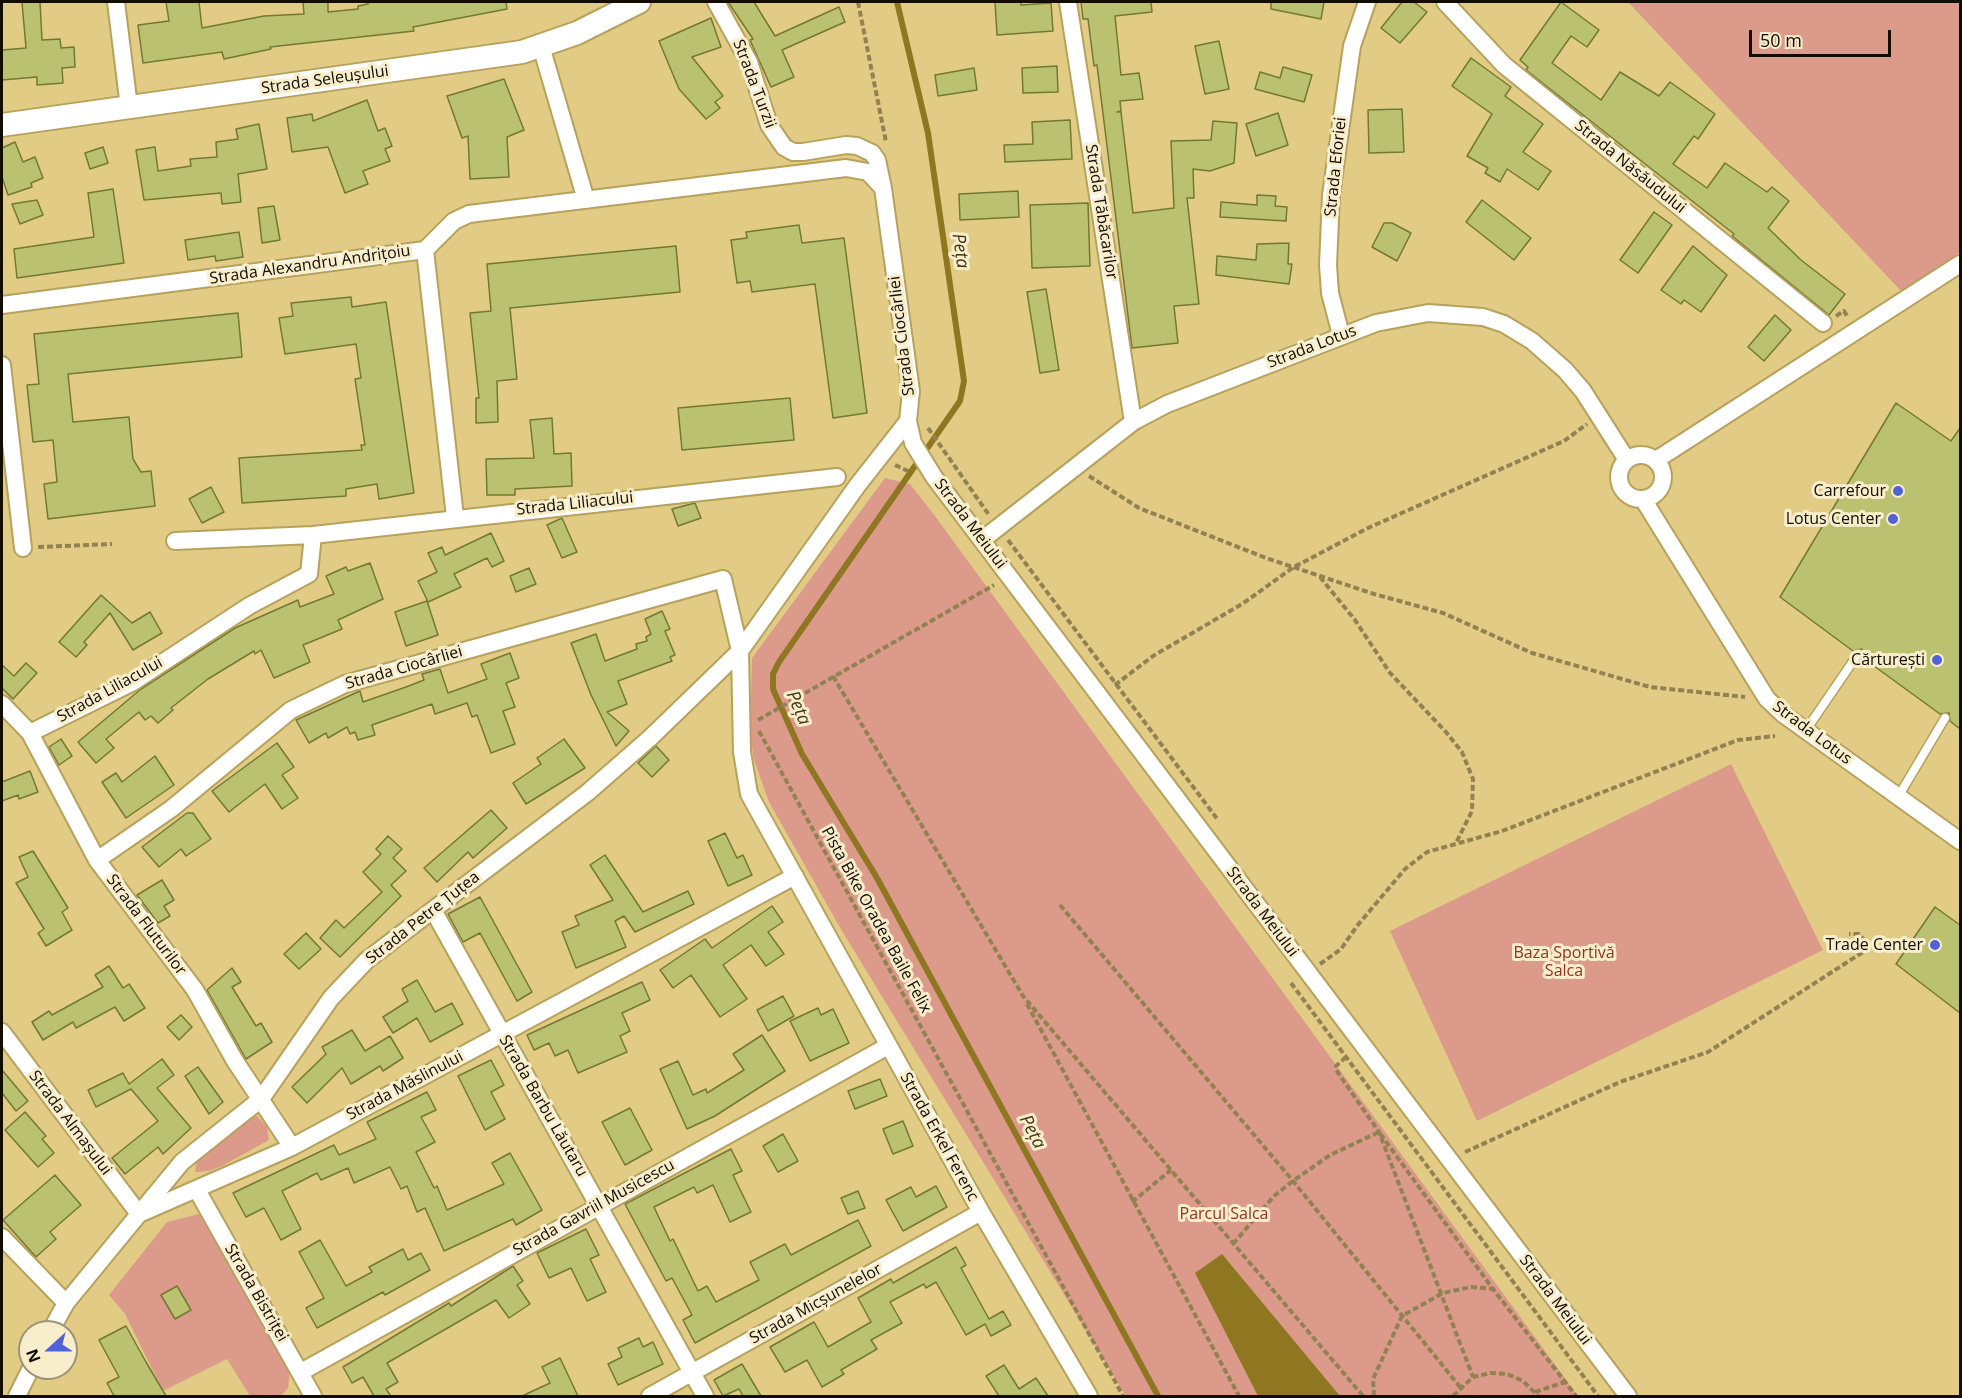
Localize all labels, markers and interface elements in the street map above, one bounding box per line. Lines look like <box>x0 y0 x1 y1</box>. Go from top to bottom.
scale bar <box>1752 18 1894 56</box>
text: 50 m <box>1760 28 1802 52</box>
street label: Strada Turzii <box>728 37 780 131</box>
street label: Strada Seleușului <box>260 62 390 98</box>
street label: Strada Eforiei <box>1321 116 1351 218</box>
street label: Strada Năsăudului <box>1571 116 1689 218</box>
street label: Strada Tăbăcarilor <box>1081 143 1121 281</box>
water label: Peța <box>947 232 973 270</box>
street label: Strada Alexandru Andrițoiu <box>208 241 412 289</box>
street label: Strada Ciocârliei <box>885 275 919 397</box>
street label: Strada Lotus <box>1265 321 1359 373</box>
street label: Strada Meiului <box>930 475 1010 573</box>
place label: Carrefour <box>1814 481 1886 501</box>
marker: Carrefour <box>1891 484 1905 498</box>
street label: Strada Liliacului <box>516 488 634 520</box>
place label: Lotus Center <box>1786 509 1881 529</box>
marker: Lotus Center <box>1886 512 1900 526</box>
street label: Strada Ciocârliei <box>343 642 465 694</box>
place label: Cărturești <box>1851 650 1925 670</box>
street label: Strada Liliacului <box>54 653 166 727</box>
marker: Cărturești <box>1930 653 1944 667</box>
water label: Peța <box>781 688 815 728</box>
street label: Strada Lotus <box>1769 697 1855 769</box>
street label: Pista Bike Oradea Baile Felix <box>817 824 935 1016</box>
street label: Strada Meiului <box>1222 863 1302 961</box>
street label: Strada Petre Țuțea <box>362 868 484 968</box>
street label: Strada Fluturilor <box>102 871 190 979</box>
place label: Trade Center <box>1826 935 1923 955</box>
marker: Trade Center <box>1928 938 1942 952</box>
park label: Baza Sportivă Salca <box>1513 943 1615 981</box>
street label: Strada Barbu Lăutaru <box>495 1032 591 1180</box>
street label: Strada Măslinului <box>343 1047 467 1125</box>
street label: Strada Almașului <box>24 1067 116 1179</box>
street label: Strada Erkel Ferenc <box>896 1069 982 1205</box>
water label: Peța <box>1014 1111 1050 1153</box>
street label: Strada Gavriil Musicescu <box>510 1156 678 1260</box>
park label: Parcul Salca <box>1180 1204 1268 1224</box>
street label: Strada Bistriței <box>220 1241 292 1345</box>
street label: Strada Meiului <box>1515 1251 1595 1349</box>
street label: Strada Micșunelelor <box>746 1260 886 1348</box>
north arrow <box>18 1320 78 1380</box>
text: N <box>20 1346 46 1366</box>

